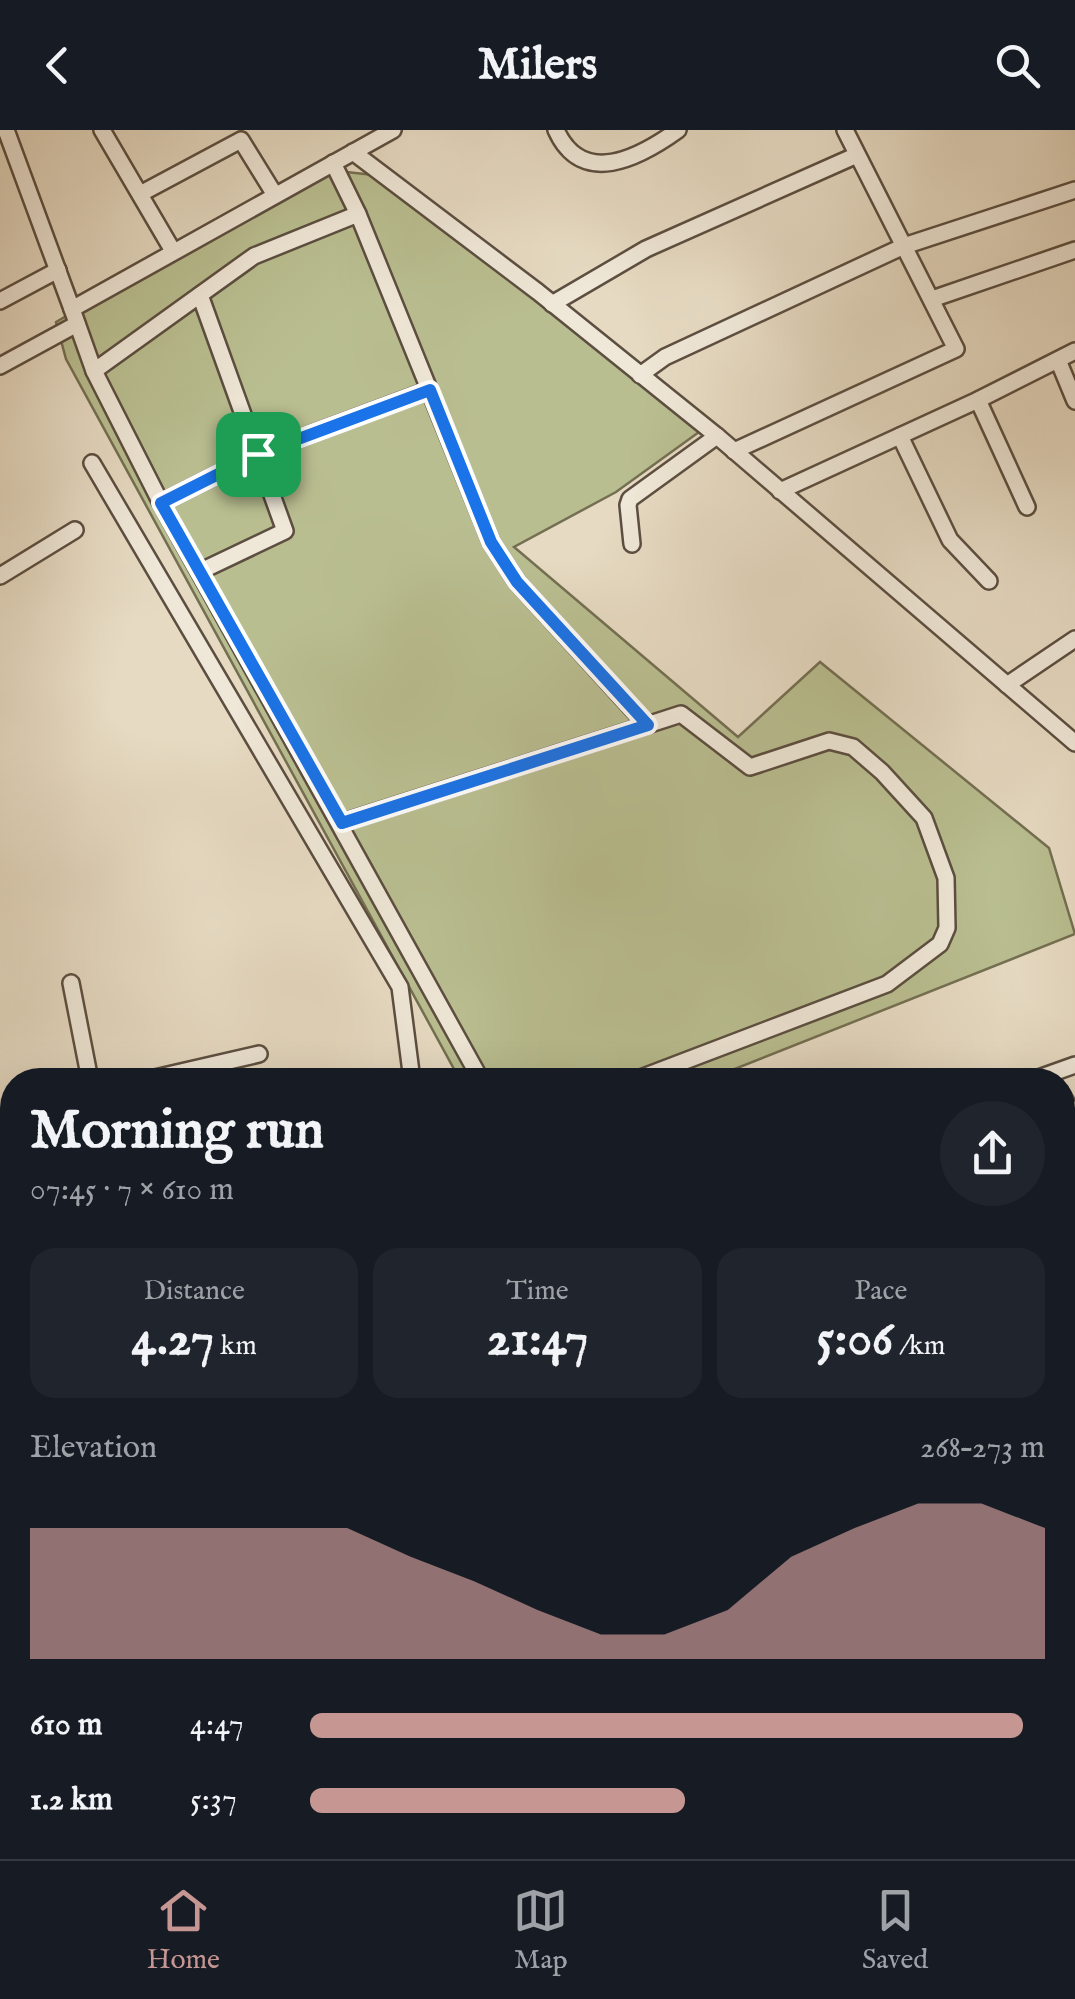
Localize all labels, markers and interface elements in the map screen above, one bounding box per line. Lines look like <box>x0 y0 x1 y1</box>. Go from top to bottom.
text: Milers <box>478 37 597 94</box>
icon: back <box>30 38 85 93</box>
icon: search <box>990 38 1045 93</box>
pin <box>216 412 301 497</box>
icon: arrive <box>231 427 286 482</box>
text: Morning run <box>30 1097 324 1167</box>
button: share <box>940 1101 1045 1206</box>
text: 07:45 · 7 × 610 m <box>30 1170 234 1211</box>
text: Distance <box>144 1274 245 1309</box>
text: Time <box>506 1274 569 1309</box>
text: Pace <box>854 1274 907 1309</box>
text: 4.27 <box>131 1309 214 1372</box>
text: 21:47 <box>487 1309 588 1372</box>
text: 5:06 <box>816 1309 893 1372</box>
text: km <box>214 1329 257 1364</box>
text: /km <box>893 1329 945 1364</box>
text: Elevation <box>30 1428 157 1469</box>
text: 268–273 m <box>920 1428 1045 1469</box>
text: 610 m <box>30 1705 103 1746</box>
text: 4:47 <box>190 1705 244 1746</box>
text: 1.2 km <box>30 1780 113 1821</box>
text: 5:37 <box>190 1780 237 1821</box>
tab: Home <box>147 1883 220 1978</box>
tab: Map <box>513 1883 568 1978</box>
tab: Saved <box>862 1883 928 1978</box>

